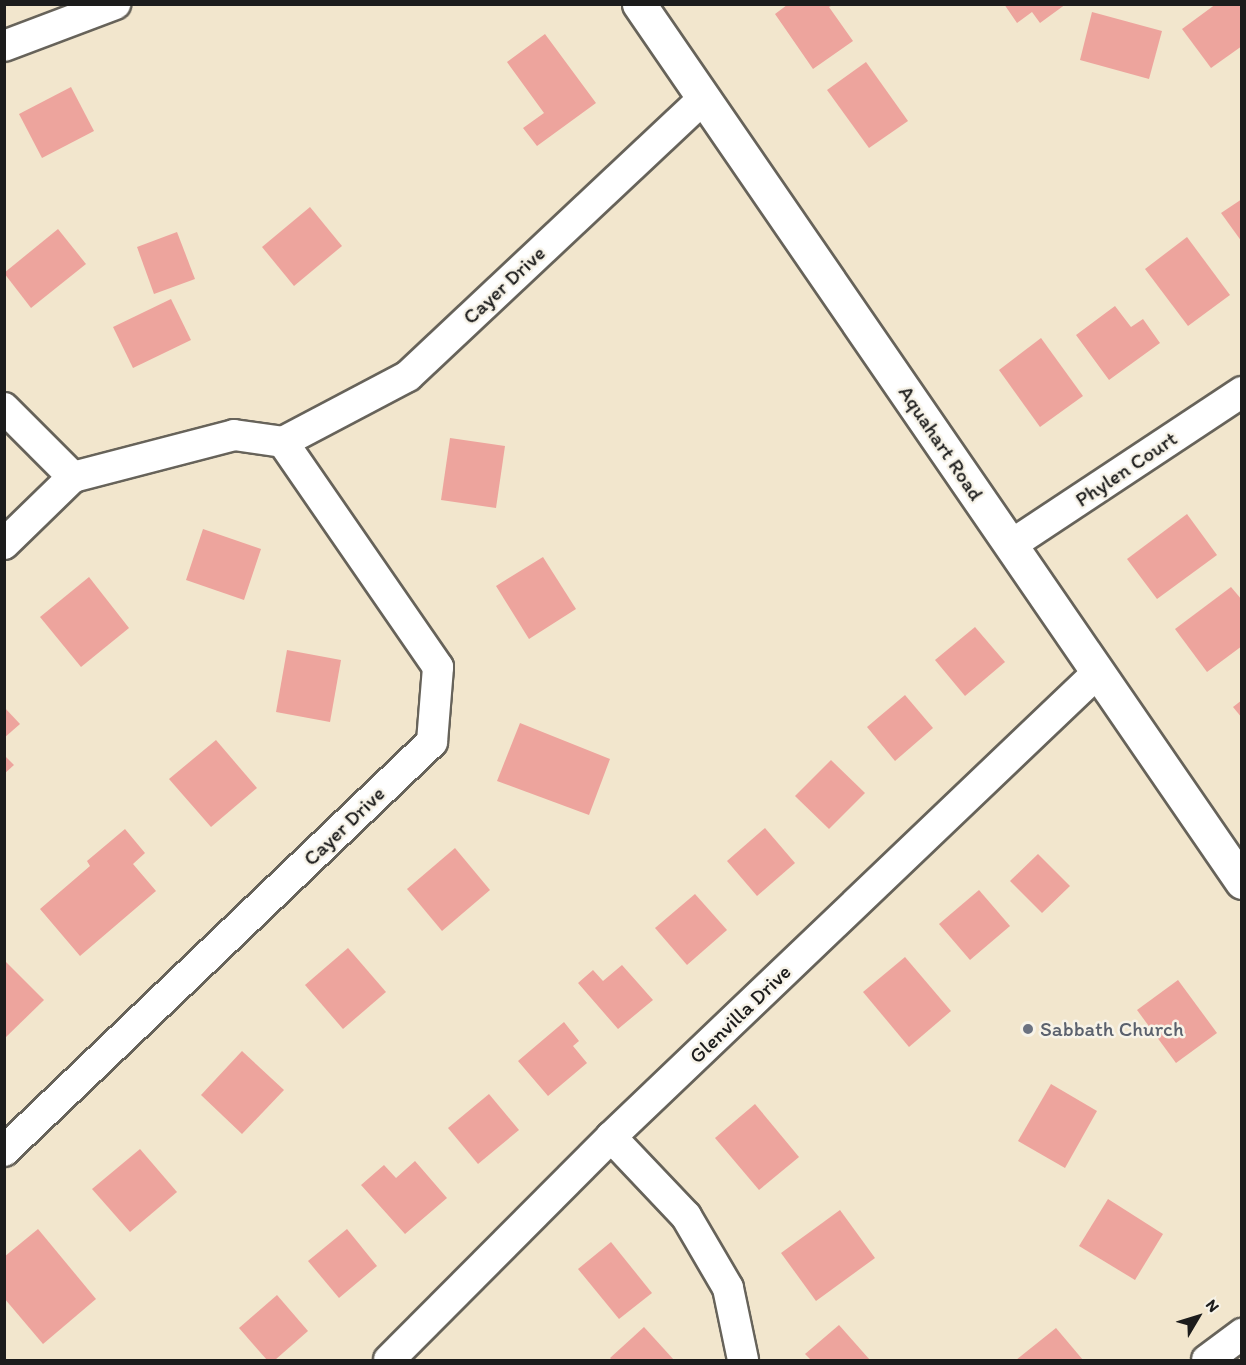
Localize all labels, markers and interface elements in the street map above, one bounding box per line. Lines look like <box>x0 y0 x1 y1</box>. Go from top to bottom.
street label: Cayer Drive <box>457 240 551 330</box>
street label: Aquahart Road <box>893 380 989 506</box>
street label: Phylen Court <box>1070 426 1182 512</box>
street label: Cayer Drive <box>298 781 390 871</box>
street label: Glenvilla Drive <box>684 959 796 1069</box>
place label: Sabbath Church <box>1040 1016 1184 1042</box>
marker: Sabbath Church <box>1021 1022 1035 1036</box>
north arrow <box>1168 1287 1228 1347</box>
text: N <box>1202 1296 1223 1316</box>

